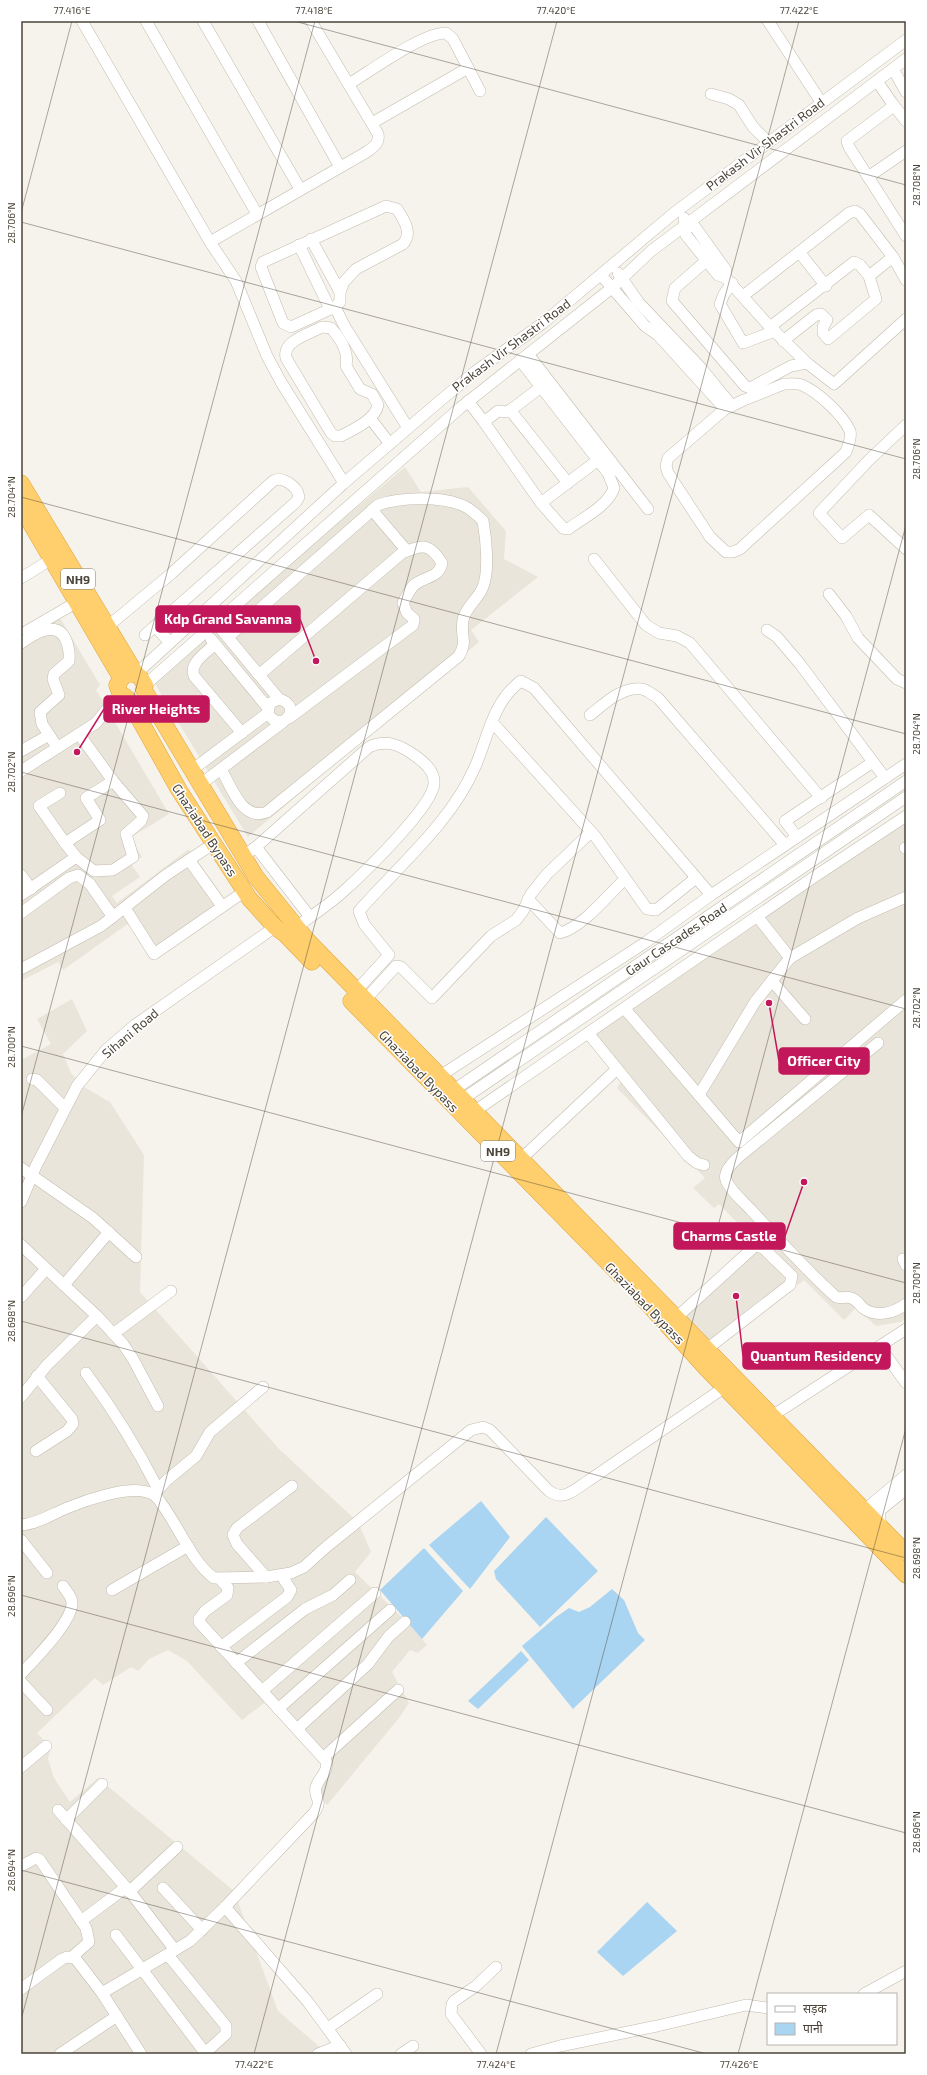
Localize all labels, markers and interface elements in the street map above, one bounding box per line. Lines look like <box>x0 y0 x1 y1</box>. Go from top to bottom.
text: 77.416°E <box>53 4 91 16</box>
text: 77.418°E <box>295 4 333 16</box>
text: 77.420°E <box>536 4 576 16</box>
text: 77.422°E <box>780 4 819 16</box>
street label: Prakash Vir Shastri Road <box>703 94 827 194</box>
text: 28.708°N <box>910 164 922 206</box>
text: 28.706°N <box>5 202 17 244</box>
street label: Prakash Vir Shastri Road <box>449 295 573 395</box>
text: 28.706°N <box>910 438 922 480</box>
text: 28.704°N <box>5 476 17 518</box>
road number: NH9 <box>61 569 95 589</box>
callout: Kdp Grand Savanna <box>156 606 300 632</box>
text: Kdp Grand Savanna <box>164 610 292 627</box>
callout: River Heights <box>104 696 209 722</box>
text: River Heights <box>112 700 200 717</box>
text: 28.704°N <box>910 713 922 755</box>
text: 28.702°N <box>5 751 17 793</box>
street label: Ghaziabad Bypass <box>169 781 241 879</box>
street label: Gaur Cascades Road <box>622 899 730 979</box>
text: 28.702°N <box>910 987 922 1029</box>
street label: Sihani Road <box>98 1005 162 1061</box>
text: 28.700°N <box>5 1026 17 1068</box>
street label: Ghaziabad Bypass <box>376 1027 462 1115</box>
callout: Officer City <box>779 1048 869 1074</box>
text: Officer City <box>787 1052 861 1069</box>
road number: NH9 <box>481 1141 515 1161</box>
callout: Charms Castle <box>674 1223 785 1249</box>
text: Charms Castle <box>681 1227 777 1244</box>
street label: Ghaziabad Bypass <box>602 1259 688 1347</box>
text: 28.700°N <box>910 1262 922 1304</box>
text: 28.698°N <box>5 1300 17 1342</box>
callout: Quantum Residency <box>743 1343 890 1369</box>
text: Quantum Residency <box>750 1347 882 1365</box>
text: 28.698°N <box>910 1537 922 1579</box>
text: 28.696°N <box>5 1575 17 1617</box>
text: 28.696°N <box>910 1811 922 1853</box>
text: 28.694°N <box>5 1849 17 1891</box>
legend <box>767 1993 897 2045</box>
text: सड़क <box>803 2001 828 2016</box>
text: पानी <box>803 2021 824 2035</box>
text: 77.422°E <box>235 2058 274 2070</box>
text: 77.424°E <box>476 2058 516 2070</box>
text: 77.426°E <box>720 2058 759 2070</box>

